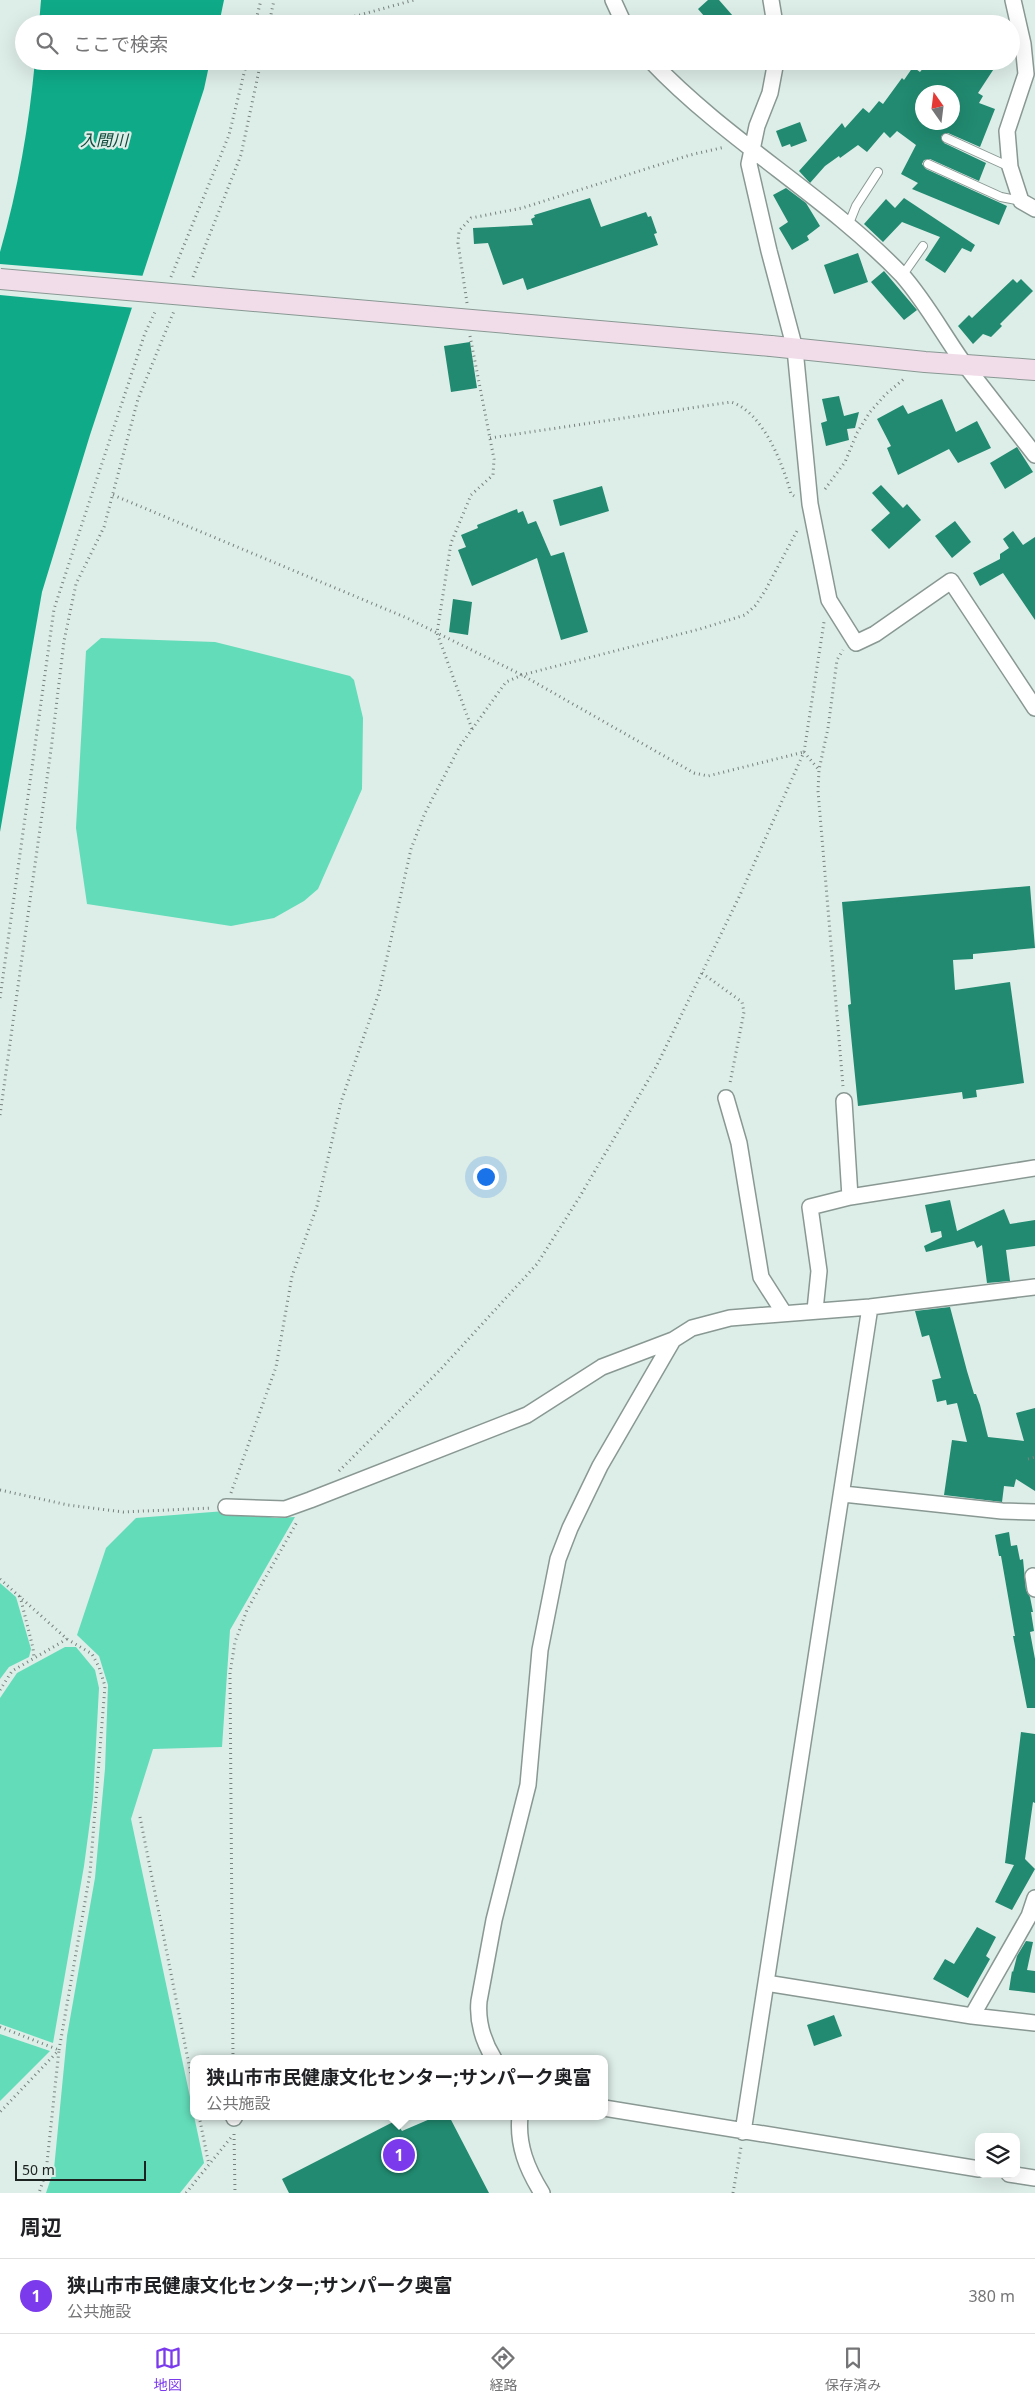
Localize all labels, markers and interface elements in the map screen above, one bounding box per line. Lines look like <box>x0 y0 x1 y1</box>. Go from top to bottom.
search box <box>15 15 1020 70</box>
icon: search <box>33 29 61 57</box>
text: ここで検索 <box>73 31 168 57</box>
north arrow <box>915 85 960 130</box>
water label: 入間川 <box>80 129 130 151</box>
your location <box>473 1164 499 1190</box>
popup <box>190 2055 608 2120</box>
text: 狭山市市民健康文化センター;サンパーク奥富 <box>206 2064 592 2090</box>
text: 公共施設 <box>206 2092 270 2114</box>
map controls <box>975 2133 1020 2178</box>
button: layers <box>975 2133 1020 2178</box>
pin: 1 <box>383 2136 415 2174</box>
scale bar <box>15 2158 146 2181</box>
text: 50 m <box>22 2160 55 2179</box>
text: 周辺 <box>20 2213 62 2241</box>
text: 狭山市市民健康文化センター;サンパーク奥富 <box>67 2272 452 2298</box>
text: 1 <box>31 2285 41 2307</box>
text: 380 m <box>968 2285 1015 2307</box>
text: 公共施設 <box>67 2300 131 2322</box>
tab: 地図 <box>154 2344 182 2394</box>
tab: 経路 <box>489 2344 517 2394</box>
tab: 保存済み <box>825 2344 881 2394</box>

